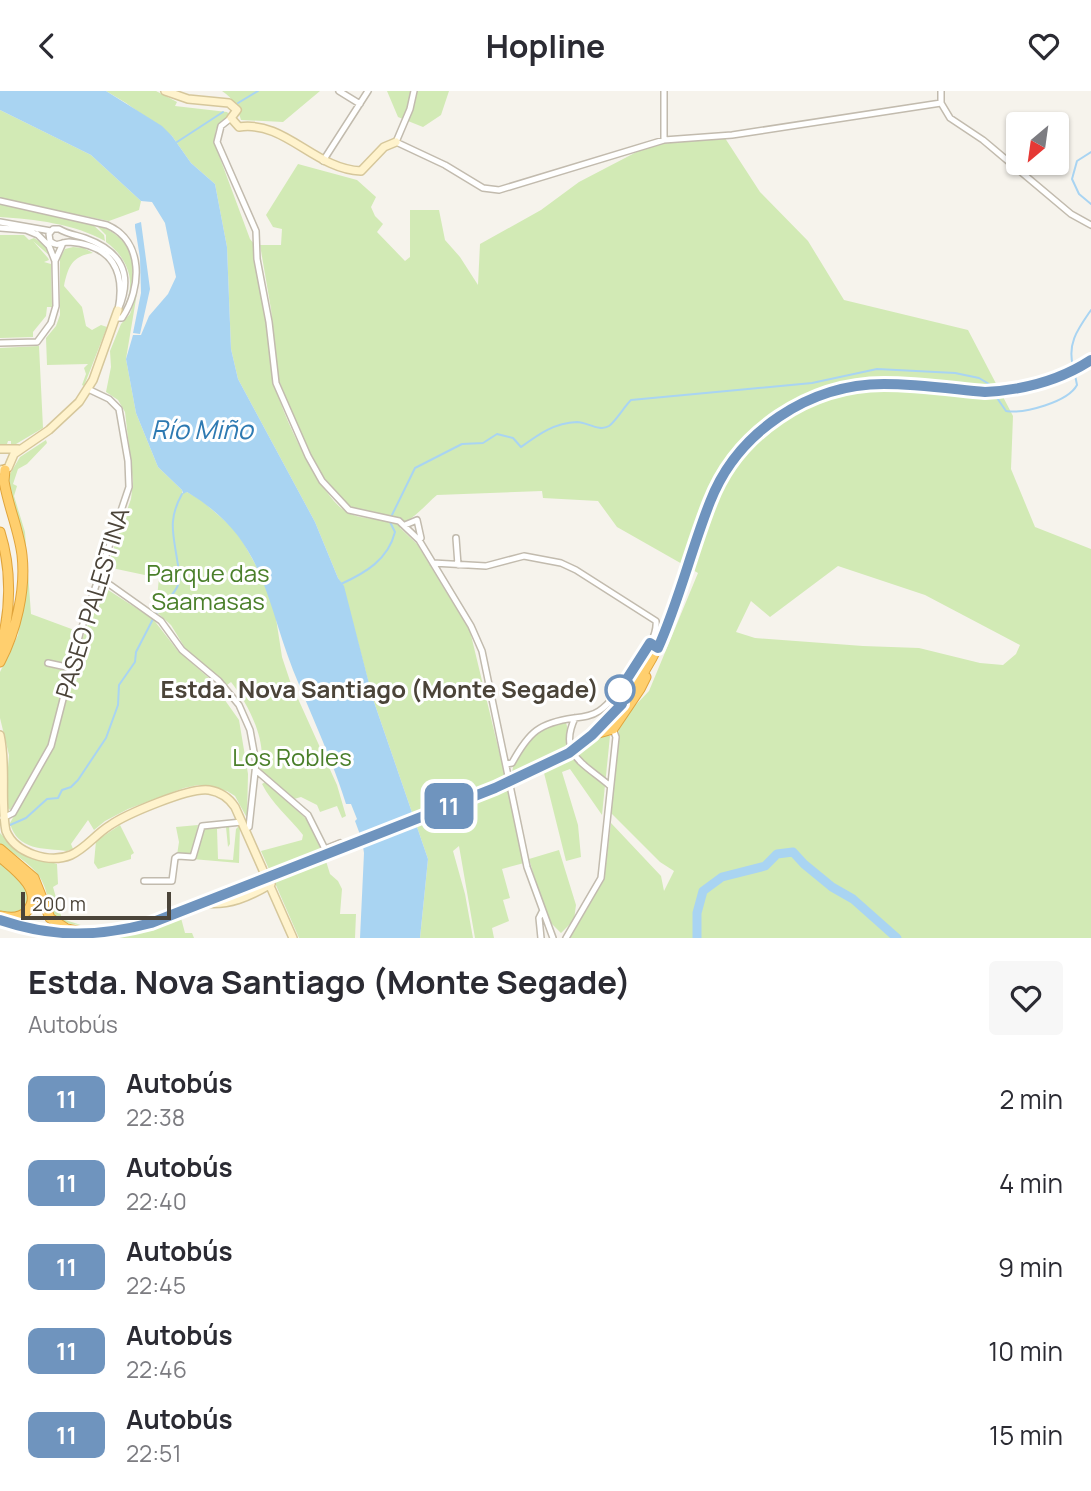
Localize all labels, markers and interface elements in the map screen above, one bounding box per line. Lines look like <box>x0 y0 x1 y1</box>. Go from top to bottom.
text: Hopline <box>486 24 605 68</box>
icon: back <box>28 27 66 65</box>
icon: heart <box>1025 27 1063 65</box>
north arrow <box>1006 112 1069 175</box>
map controls <box>1006 112 1069 175</box>
water label: Río Miño <box>151 411 255 447</box>
street label: PASEO PALESTINA <box>47 503 136 702</box>
park label: Parque das Saamasas <box>146 556 270 617</box>
place label: Estda. Nova Santiago (Monte Segade) <box>161 672 599 705</box>
marker: Estda. Nova Santiago (Monte Segade) <box>605 675 635 705</box>
park label: Los Robles <box>232 740 352 773</box>
line badge: 11 <box>418 783 480 829</box>
text: 11 <box>438 789 460 822</box>
scale bar <box>21 889 172 921</box>
text: 200 m <box>32 891 86 917</box>
text: Estda. Nova Santiago (Monte Segade) <box>28 959 631 1004</box>
button: heart <box>989 961 1063 1035</box>
text: Autobús <box>28 1008 118 1040</box>
text: Autobús <box>126 1065 233 1101</box>
text: 2 min <box>999 1081 1063 1117</box>
text: 11 <box>56 1082 77 1115</box>
text: 22:38 <box>126 1101 185 1133</box>
text: Autobús <box>126 1149 233 1185</box>
text: 4 min <box>999 1165 1063 1201</box>
text: 11 <box>56 1166 77 1199</box>
text: 22:40 <box>126 1185 187 1217</box>
text: Autobús <box>126 1233 233 1269</box>
text: 9 min <box>998 1249 1063 1285</box>
text: 11 <box>56 1250 77 1283</box>
text: 22:45 <box>126 1269 186 1301</box>
text: Autobús <box>126 1317 233 1353</box>
text: 10 min <box>988 1333 1063 1369</box>
text: 11 <box>56 1334 77 1367</box>
text: 22:46 <box>126 1353 187 1385</box>
text: Autobús <box>126 1401 233 1437</box>
text: 15 min <box>989 1417 1063 1453</box>
text: 11 <box>56 1418 77 1451</box>
text: 22:51 <box>126 1437 181 1469</box>

